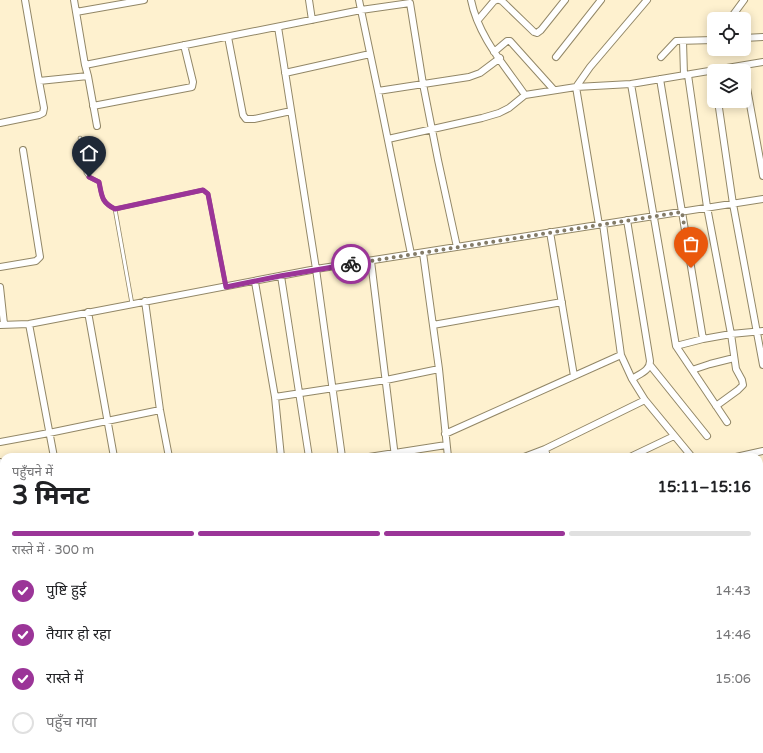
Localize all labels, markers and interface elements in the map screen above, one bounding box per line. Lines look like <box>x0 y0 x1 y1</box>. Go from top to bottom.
map controls <box>707 12 751 108</box>
button: locate <box>707 12 751 56</box>
button: layers <box>707 64 751 108</box>
pin <box>72 136 106 177</box>
icon: home <box>78 142 100 164</box>
pin <box>674 227 708 268</box>
icon: bag <box>680 233 702 255</box>
courier <box>331 244 371 284</box>
icon: bike <box>340 253 362 275</box>
text: पहुँचने में <box>12 464 53 480</box>
text: 15:11–15:16 <box>658 478 751 496</box>
text: 3 मिनट <box>12 480 90 511</box>
text: रास्ते में · 300 m <box>12 542 94 558</box>
icon: check <box>12 580 34 602</box>
text: पुष्टि हुई <box>46 581 86 599</box>
text: 14:43 <box>715 583 751 599</box>
icon: check <box>12 624 34 646</box>
text: तैयार हो रहा <box>46 625 111 643</box>
text: 14:46 <box>715 627 751 643</box>
icon: check <box>12 668 34 690</box>
text: रास्ते में <box>46 669 83 687</box>
text: 15:06 <box>715 671 751 687</box>
text: पहुँच गया <box>46 713 97 731</box>

